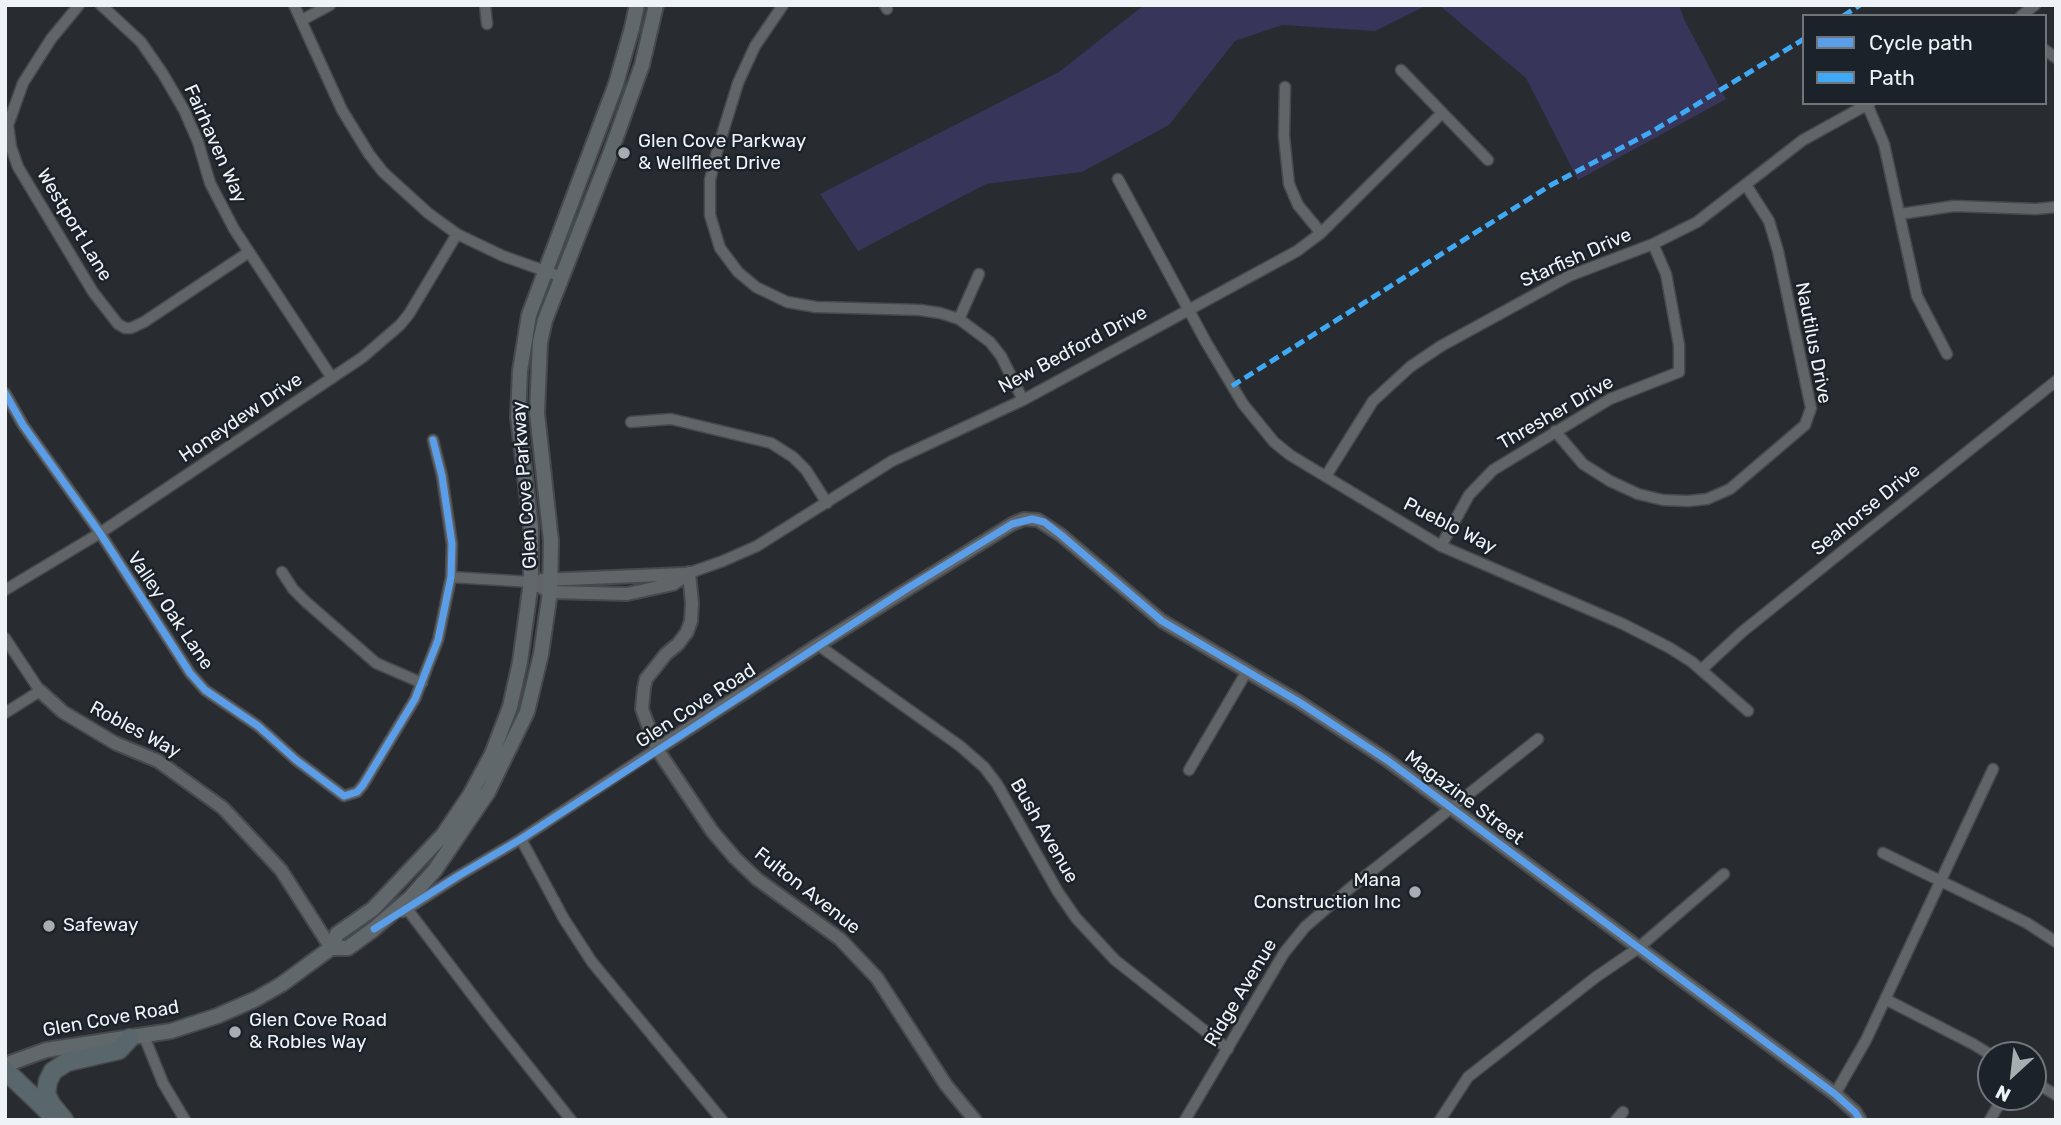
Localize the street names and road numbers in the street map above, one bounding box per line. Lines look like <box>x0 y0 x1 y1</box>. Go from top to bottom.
street label: Fairhaven Way <box>179 81 251 207</box>
street label: Westport Lane <box>31 165 117 285</box>
street label: Starfish Drive <box>1517 223 1635 293</box>
street label: Nautilus Drive <box>1790 280 1836 406</box>
street label: New Bedford Drive <box>995 301 1151 399</box>
street label: Honeydew Drive <box>175 368 307 468</box>
street label: Thresher Drive <box>1494 371 1618 455</box>
street label: Glen Cove Parkway <box>508 400 542 570</box>
street label: Seahorse Drive <box>1807 459 1925 561</box>
street label: Pueblo Way <box>1400 493 1500 559</box>
street label: Valley Oak Lane <box>122 548 218 674</box>
street label: Glen Cove Road <box>632 659 760 753</box>
street label: Robles Way <box>86 697 184 763</box>
street label: Magazine Street <box>1400 746 1528 850</box>
street label: Bush Avenue <box>1005 775 1083 887</box>
street label: Fulton Avenue <box>750 843 864 939</box>
street label: Ridge Avenue <box>1200 935 1282 1051</box>
street label: Glen Cove Road <box>41 996 181 1042</box>

